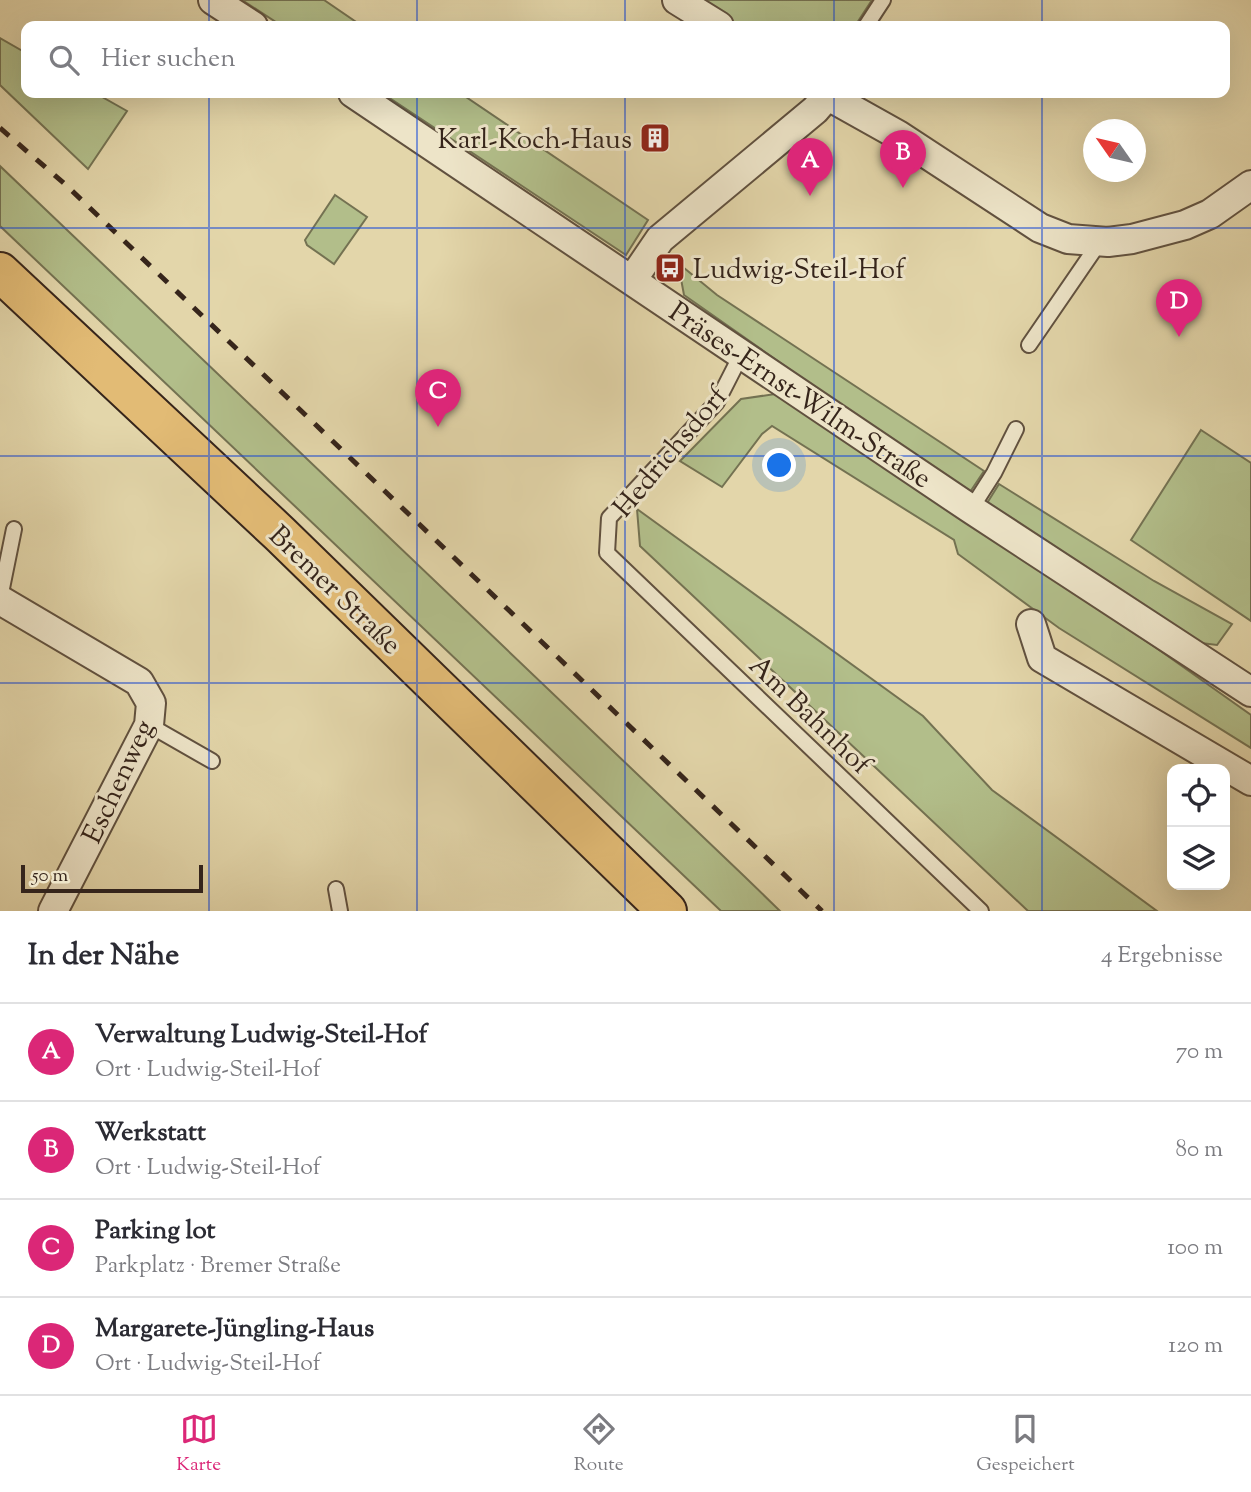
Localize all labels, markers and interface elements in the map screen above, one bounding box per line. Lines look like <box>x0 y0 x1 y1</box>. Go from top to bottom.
search box <box>21 21 1230 98</box>
icon: search <box>45 41 83 79</box>
text: Hier suchen <box>101 41 236 78</box>
north arrow <box>1083 119 1146 182</box>
place label: Karl-Koch-Haus <box>437 121 632 161</box>
building icon: Karl-Koch-Haus <box>638 121 672 155</box>
pin: B <box>880 130 926 188</box>
pin: A <box>787 138 833 196</box>
bus stop icon: Ludwig-Steil-Hof <box>653 251 687 285</box>
place label: Ludwig-Steil-Hof <box>693 251 906 291</box>
pin: D <box>1156 279 1202 337</box>
street label: Präses-Ernst-Wilm-Straße <box>660 293 939 500</box>
pin: C <box>415 369 461 427</box>
street label: Hedrichsdorf <box>605 378 739 527</box>
your location <box>762 448 796 482</box>
street label: Bremer Straße <box>258 517 409 665</box>
street label: Am Bahnhof <box>739 647 880 786</box>
street label: Eschenweg <box>74 714 166 851</box>
map controls <box>1167 764 1230 890</box>
button: locate <box>1167 764 1230 827</box>
button: layers <box>1167 827 1230 890</box>
scale bar <box>21 862 203 894</box>
text: 50 m <box>32 863 68 890</box>
text: In der Nähe <box>28 935 179 978</box>
text: 4 Ergebnisse <box>1101 940 1223 973</box>
text: Verwaltung Ludwig-Steil-Hof <box>95 1017 428 1054</box>
text: A <box>42 1036 60 1069</box>
text: 70 m <box>1176 1036 1223 1069</box>
text: Ort · Ludwig-Steil-Hof <box>95 1054 321 1087</box>
text: Werkstatt <box>95 1115 206 1152</box>
text: B <box>44 1134 58 1167</box>
text: 80 m <box>1175 1134 1223 1167</box>
text: Ort · Ludwig-Steil-Hof <box>95 1152 321 1185</box>
text: Parking lot <box>95 1213 215 1250</box>
text: C <box>42 1232 60 1265</box>
text: 100 m <box>1167 1232 1223 1265</box>
text: Parkplatz · Bremer Straße <box>95 1250 341 1283</box>
text: Margarete-Jüngling-Haus <box>95 1311 374 1348</box>
text: D <box>42 1330 60 1363</box>
text: 120 m <box>1168 1330 1223 1363</box>
text: Ort · Ludwig-Steil-Hof <box>95 1348 321 1381</box>
tab: Karte <box>176 1410 221 1479</box>
tab: Route <box>574 1410 624 1479</box>
tab: Gespeichert <box>976 1410 1075 1479</box>

